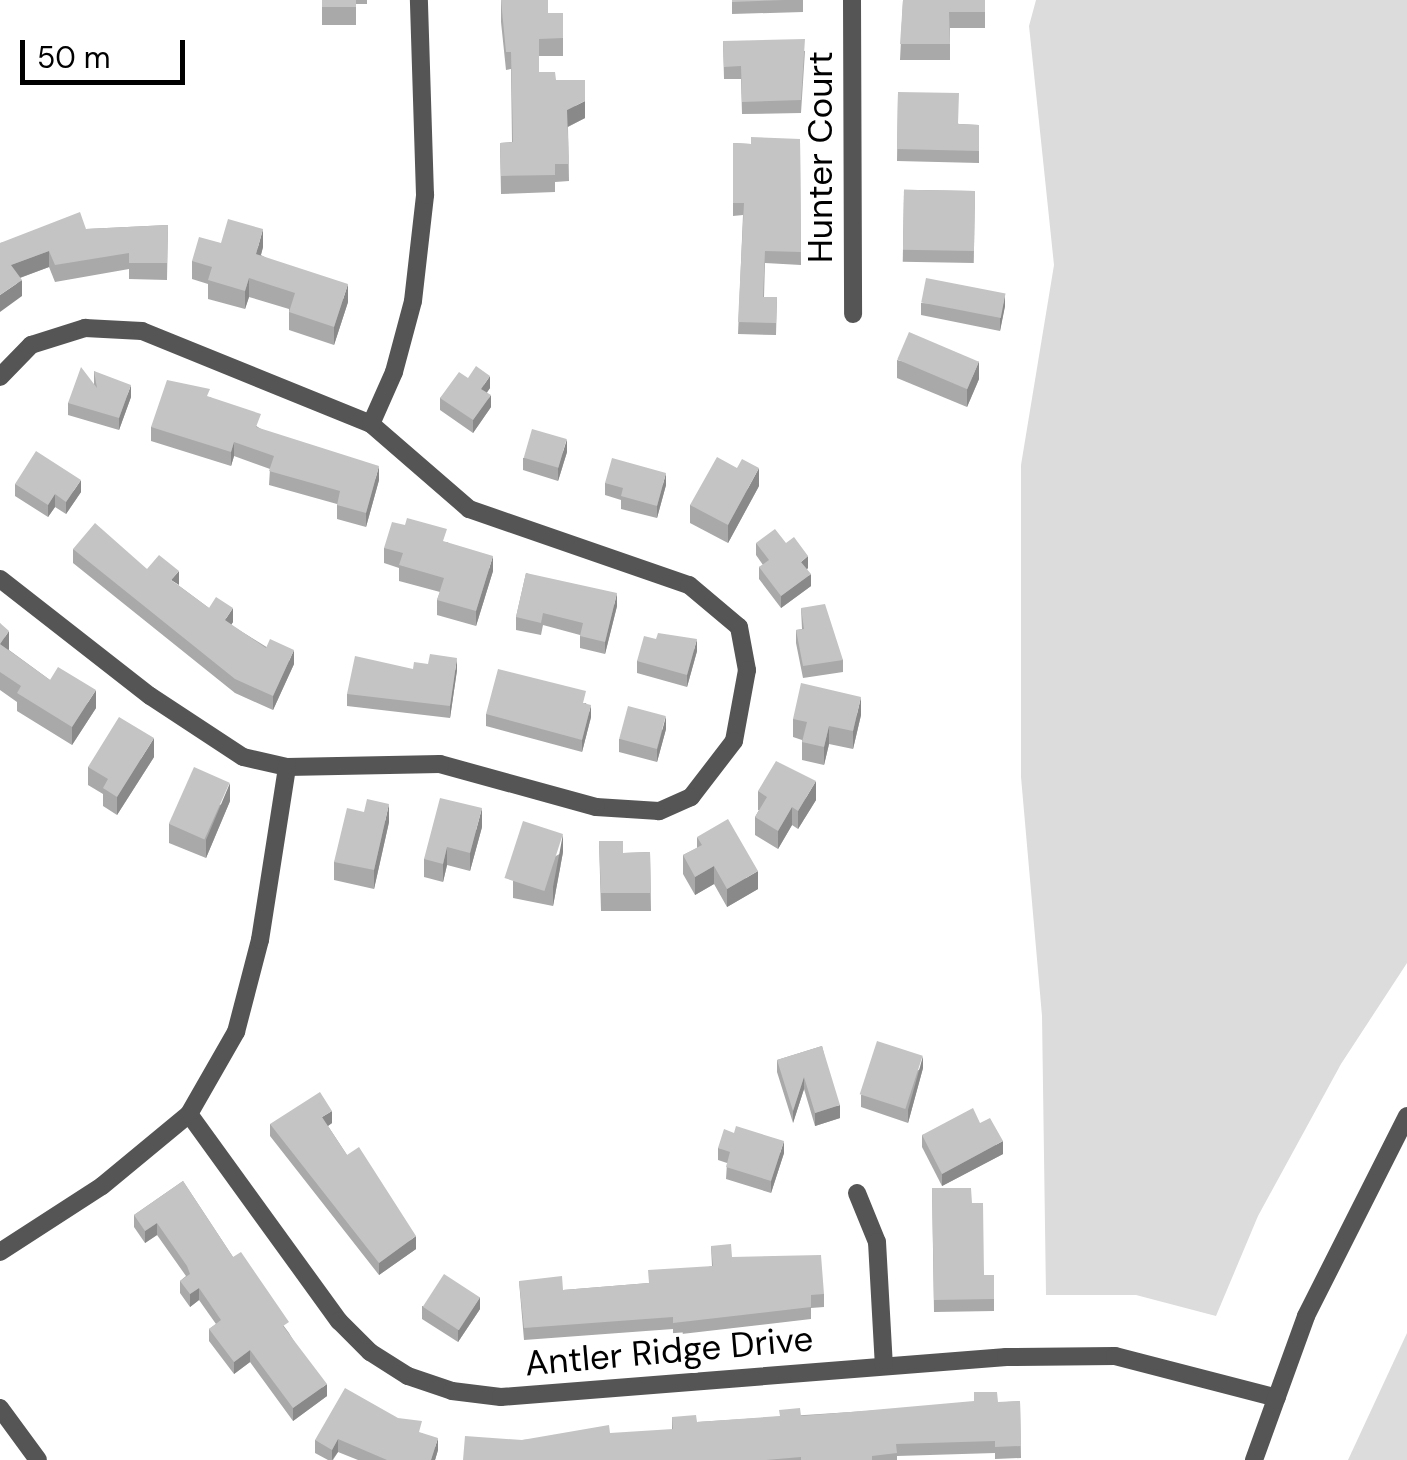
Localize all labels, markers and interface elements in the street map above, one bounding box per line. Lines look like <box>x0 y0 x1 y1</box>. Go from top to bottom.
scale bar <box>25 20 190 82</box>
text: 50 m <box>37 38 111 77</box>
street label: Hunter Court <box>799 51 841 263</box>
street label: Antler Ridge Drive <box>523 1317 815 1385</box>

